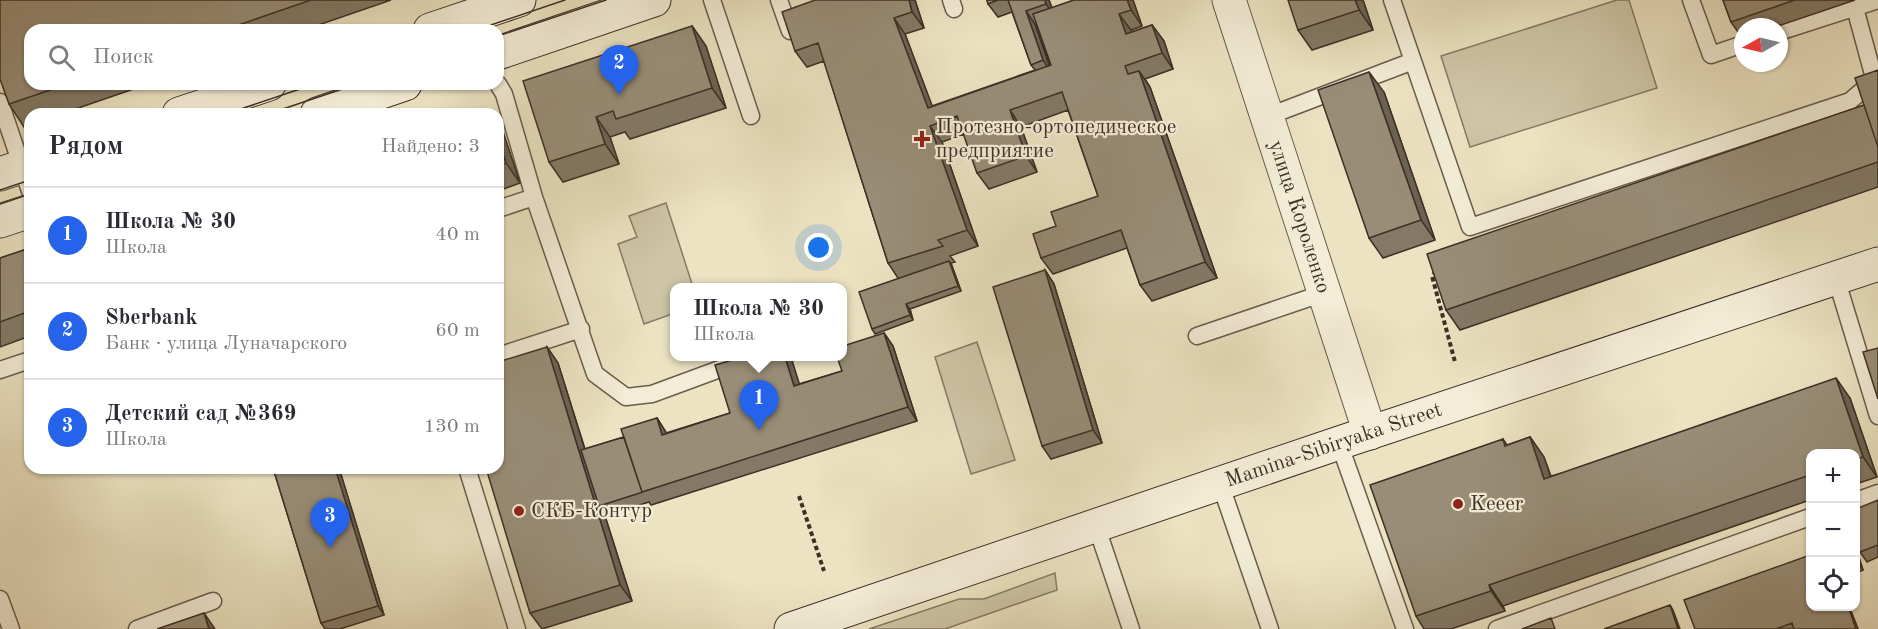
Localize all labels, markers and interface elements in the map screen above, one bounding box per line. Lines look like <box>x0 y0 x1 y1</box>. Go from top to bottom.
north arrow <box>1734 18 1788 72</box>
search box <box>24 24 504 90</box>
icon: search <box>45 41 78 74</box>
text: Поиск <box>93 46 154 68</box>
pin: 2 <box>600 46 638 95</box>
place label: Протезно-ортопедическое предприятие <box>936 117 1177 162</box>
marker: Протезно-ортопедическое предприятие <box>913 130 931 148</box>
text: Рядом <box>48 134 123 160</box>
text: Найдено: 3 <box>381 137 480 157</box>
street label: улица Короленко <box>1265 138 1334 296</box>
text: Школа № 30 <box>105 211 236 233</box>
text: 1 <box>62 225 73 245</box>
text: 40 m <box>435 225 480 245</box>
your location <box>804 233 833 262</box>
text: Школа <box>105 238 167 258</box>
popup <box>670 283 847 361</box>
text: Школа № 30 <box>693 298 824 320</box>
text: Sberbank <box>105 307 198 329</box>
text: 2 <box>62 321 73 341</box>
text: 60 m <box>435 321 480 341</box>
text: Школа <box>693 325 755 345</box>
text: Банк · улица Луначарского <box>105 334 347 354</box>
pin: 1 <box>740 380 778 430</box>
street label: Mamina-Sibiryaka Street <box>1223 399 1445 491</box>
text: Детский сад №369 <box>105 403 296 425</box>
text: 3 <box>62 417 73 437</box>
text: 130 m <box>424 417 480 437</box>
text: Школа <box>105 430 167 450</box>
map controls <box>1806 449 1860 611</box>
button: + <box>1806 449 1860 503</box>
place label: Keeer <box>1470 494 1524 515</box>
marker: Keeer <box>1451 497 1465 511</box>
pin: 3 <box>310 498 350 548</box>
place label: СКБ-Контур <box>531 501 652 522</box>
button: − <box>1806 503 1860 557</box>
marker: СКБ-Контур <box>512 504 526 518</box>
button: locate <box>1806 557 1860 611</box>

